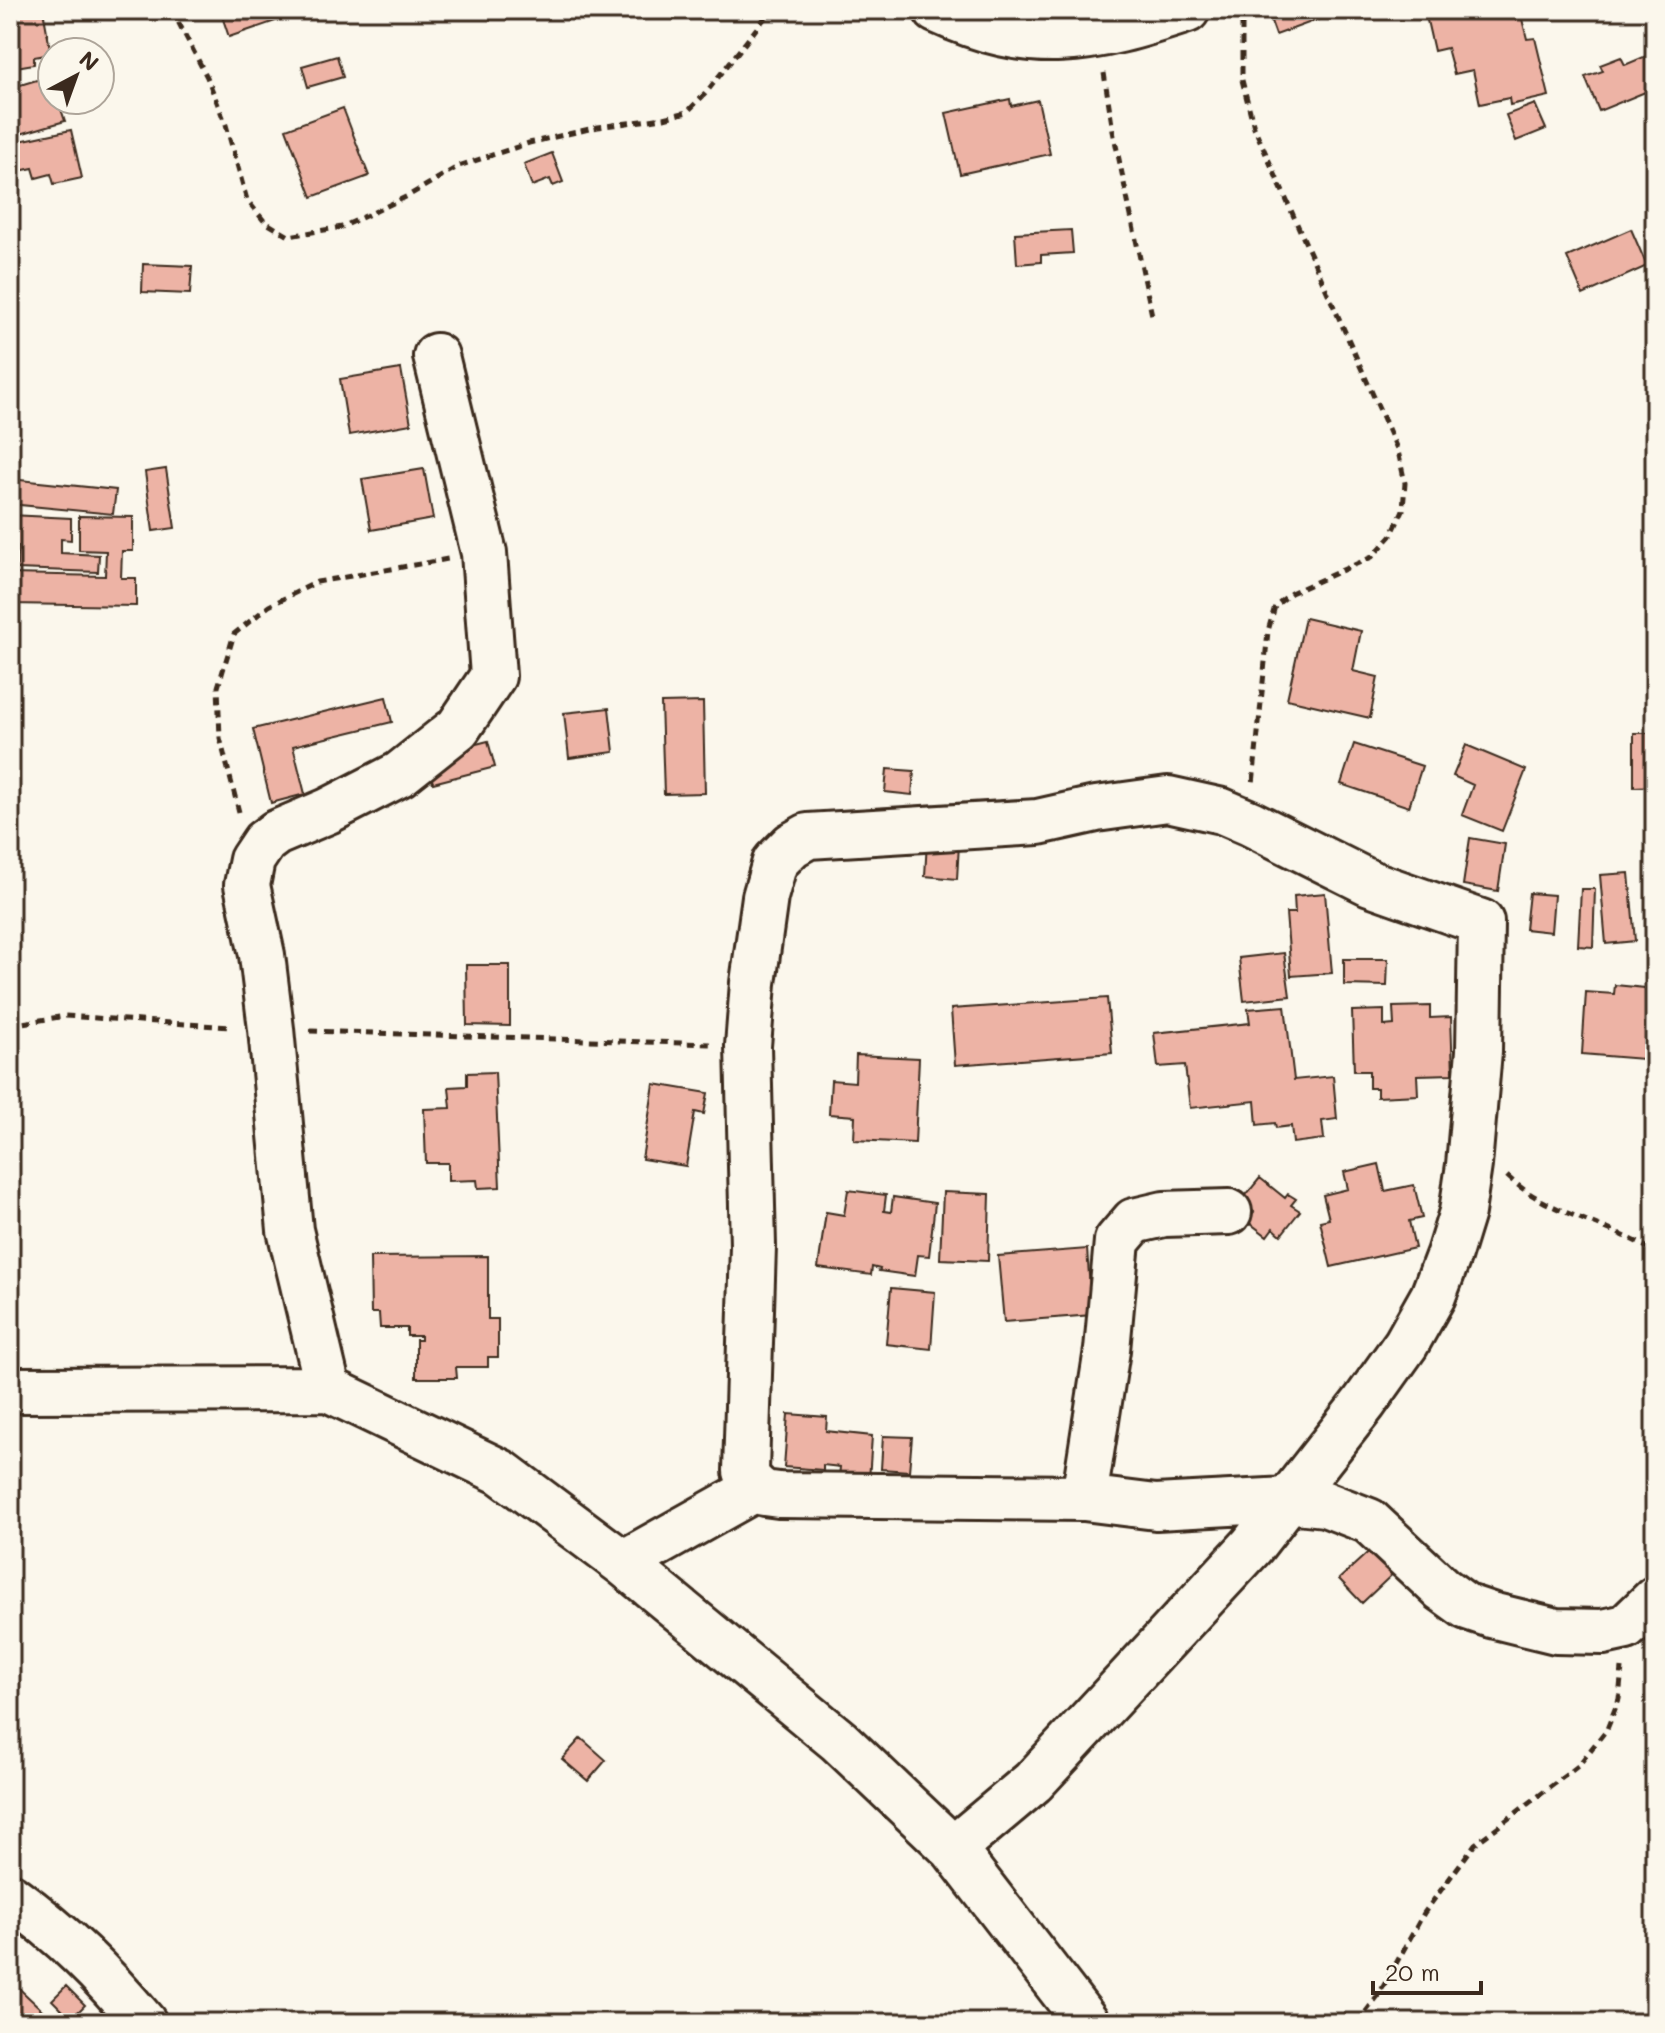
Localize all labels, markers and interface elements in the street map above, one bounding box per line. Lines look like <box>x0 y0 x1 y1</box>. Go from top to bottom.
north arrow <box>36 36 116 116</box>
text: N <box>74 44 105 77</box>
scale bar <box>1373 1945 1481 1995</box>
text: 20 m <box>1385 1956 1440 1987</box>

